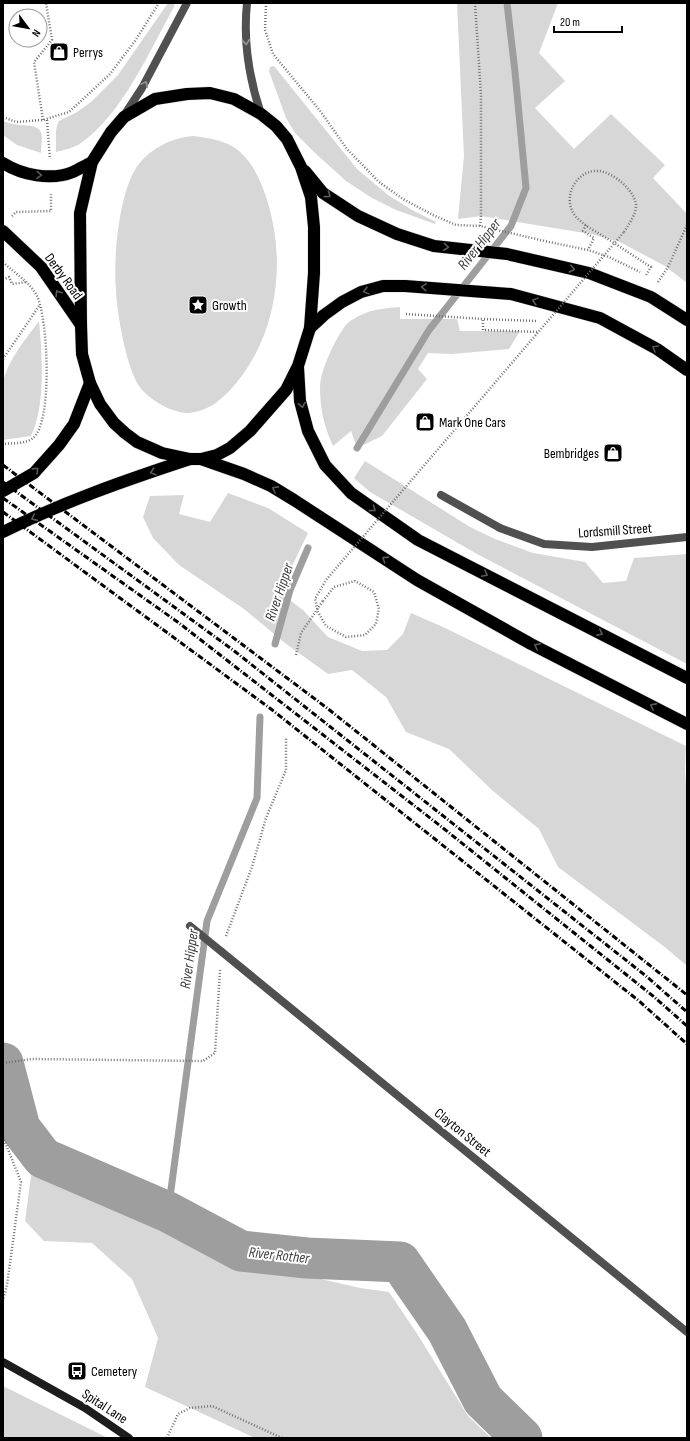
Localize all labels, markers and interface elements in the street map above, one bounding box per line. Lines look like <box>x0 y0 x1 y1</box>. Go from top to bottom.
north arrow <box>8 8 48 48</box>
scale bar <box>554 8 622 34</box>
text: 20 m <box>560 15 580 30</box>
text: N <box>29 27 43 39</box>
one-way arrow <box>241 39 250 45</box>
shop icon: Perrys <box>48 41 70 63</box>
place label: Perrys <box>73 44 103 61</box>
one-way arrow <box>140 81 147 88</box>
one-way arrow <box>36 171 42 180</box>
one-way arrow <box>323 191 330 198</box>
water label: River Hipper <box>453 214 506 274</box>
one-way arrow <box>443 242 449 251</box>
street label: Derby Road <box>41 250 86 303</box>
one-way arrow <box>568 264 575 273</box>
one-way arrow <box>421 283 427 292</box>
one-way arrow <box>363 286 370 294</box>
one-way arrow <box>56 290 63 297</box>
place icon: Growth <box>187 294 209 316</box>
place label: Growth <box>212 297 247 314</box>
one-way arrow <box>531 297 538 306</box>
one-way arrow <box>652 346 659 353</box>
one-way arrow <box>297 402 305 408</box>
shop icon: Mark One Cars <box>414 411 436 433</box>
place label: Mark One Cars <box>439 414 506 431</box>
shop icon: Bembridges <box>602 442 624 464</box>
place label: Bembridges <box>544 445 599 462</box>
one-way arrow <box>31 467 39 475</box>
one-way arrow <box>150 467 157 475</box>
one-way arrow <box>272 486 279 493</box>
one-way arrow <box>368 504 375 511</box>
one-way arrow <box>31 513 38 521</box>
street label: Lordsmill Street <box>578 519 653 542</box>
one-way arrow <box>382 557 389 564</box>
water label: River Hipper <box>261 560 298 624</box>
one-way arrow <box>480 569 488 577</box>
one-way arrow <box>596 629 604 636</box>
one-way arrow <box>534 644 541 651</box>
one-way arrow <box>649 703 657 710</box>
water label: River Hipper <box>176 927 203 990</box>
street label: Clayton Street <box>431 1104 494 1160</box>
water label: River Rother <box>248 1243 311 1268</box>
bus stop icon: Cemetery <box>66 1360 88 1382</box>
place label: Cemetery <box>91 1363 138 1380</box>
street label: Spital Lane <box>79 1385 131 1427</box>

